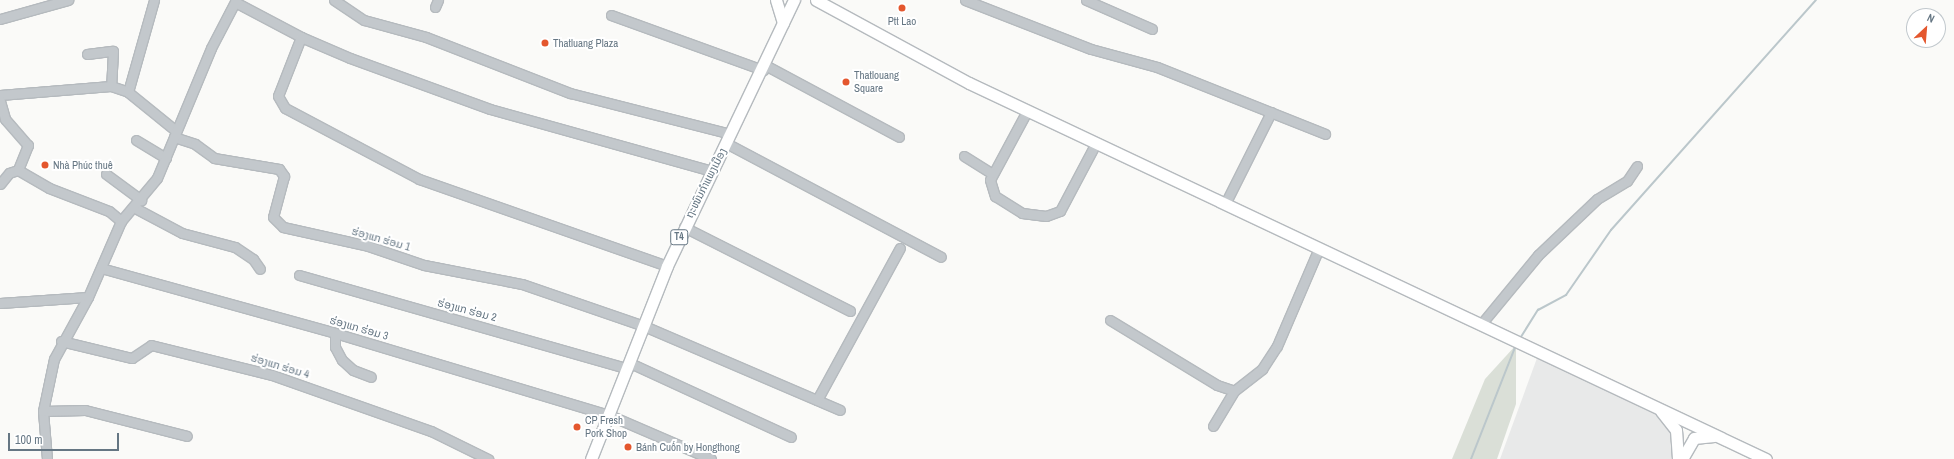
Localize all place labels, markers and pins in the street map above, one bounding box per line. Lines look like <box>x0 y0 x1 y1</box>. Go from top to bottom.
marker: Ptt Lao <box>897 3 907 13</box>
place label: Ptt Lao <box>888 14 916 28</box>
place label: Thatluang Plaza <box>553 36 618 50</box>
marker: Thatluang Plaza <box>540 38 550 48</box>
place label: Thatlouang Square <box>854 69 899 95</box>
marker: Thatlouang Square <box>841 77 851 87</box>
place label: Nhà Phúc thuê <box>53 158 113 172</box>
marker: Nhà Phúc thuê <box>40 160 50 170</box>
place label: CP Fresh Pork Shop <box>585 414 627 440</box>
marker: CP Fresh Pork Shop <box>572 422 582 432</box>
place label: Bánh Cuốn by Hongthong <box>636 440 740 454</box>
marker: Bánh Cuốn by Hongthong <box>623 442 633 452</box>

